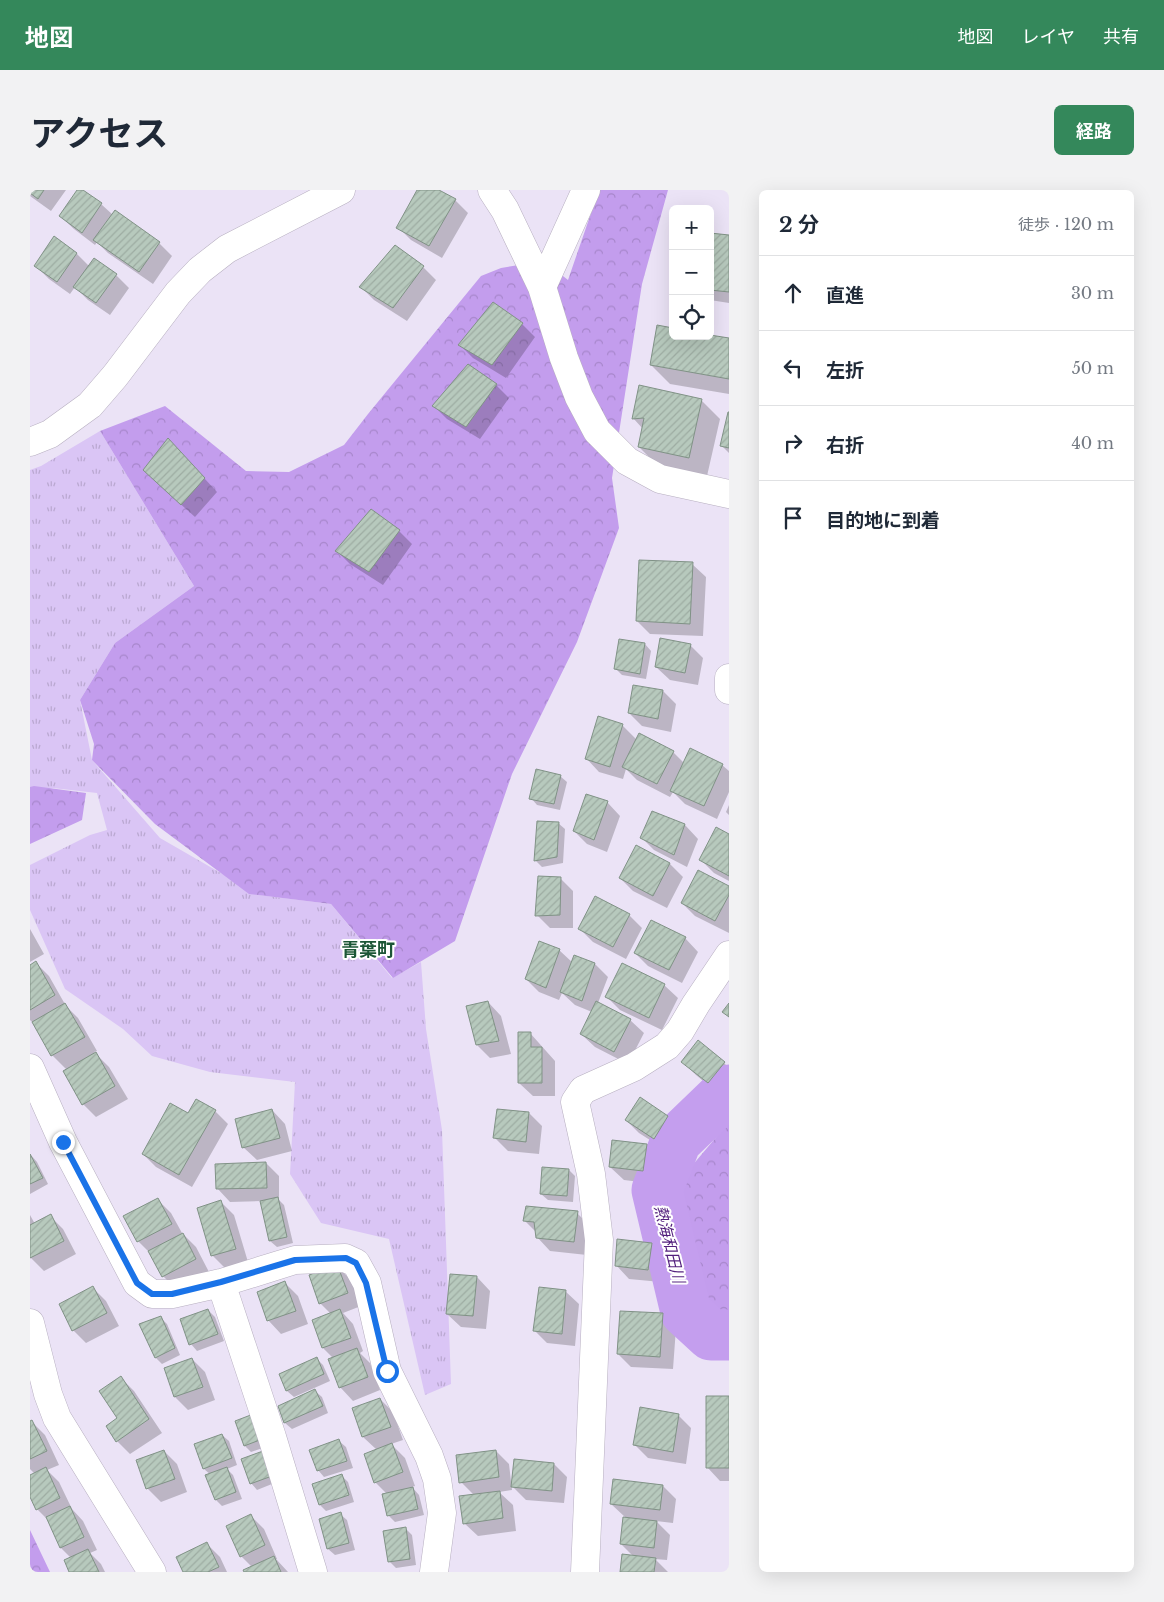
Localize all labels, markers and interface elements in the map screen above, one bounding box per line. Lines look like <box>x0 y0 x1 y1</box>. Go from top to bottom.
text: 地図 <box>25 23 73 52</box>
text: 地図 <box>958 26 994 48</box>
text: レイヤ <box>1022 26 1075 48</box>
text: 共有 <box>1103 26 1139 48</box>
button: 経路 <box>1054 105 1134 155</box>
text: アクセス <box>30 112 168 155</box>
map controls <box>669 205 714 340</box>
button: + <box>669 205 714 250</box>
text: 2 分 <box>779 212 819 238</box>
text: 徒歩 · 120 m <box>1018 214 1114 234</box>
button: − <box>669 250 714 295</box>
icon: ahead <box>779 279 807 307</box>
text: 30 m <box>1071 283 1114 303</box>
text: 直進 <box>826 284 864 307</box>
button: locate <box>669 295 714 340</box>
icon: left <box>779 354 807 382</box>
text: 50 m <box>1072 358 1114 378</box>
text: 左折 <box>826 359 864 382</box>
icon: right <box>779 429 807 457</box>
text: 40 m <box>1071 433 1114 453</box>
text: 右折 <box>826 434 864 457</box>
icon: arrive <box>779 504 807 532</box>
text: 目的地に到着 <box>826 509 940 532</box>
district label: 青葉町 <box>341 939 395 961</box>
route end <box>52 1131 75 1154</box>
water label: 熱海和田川 <box>651 1203 690 1287</box>
route start <box>376 1360 399 1383</box>

